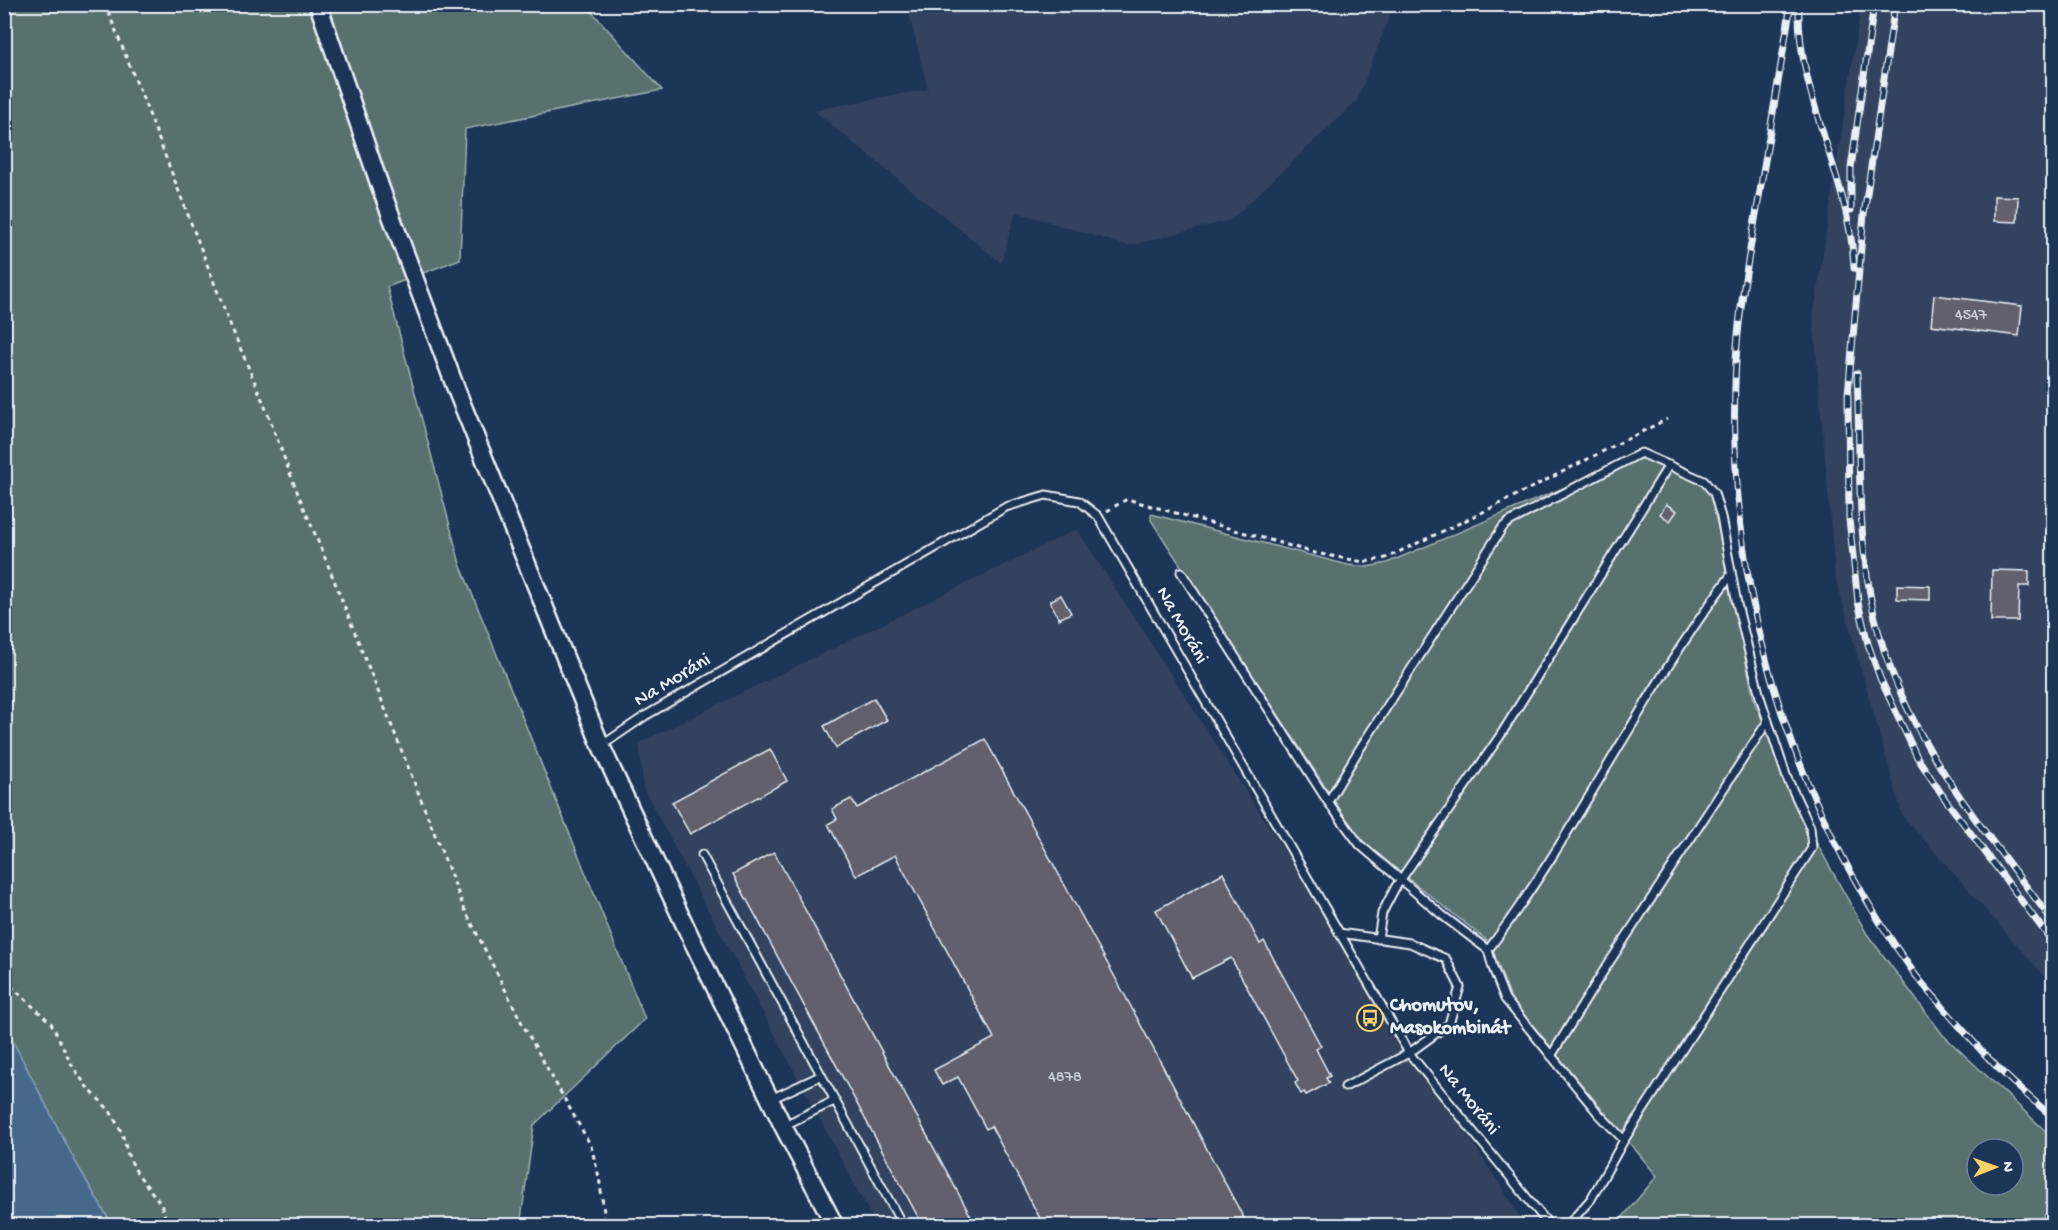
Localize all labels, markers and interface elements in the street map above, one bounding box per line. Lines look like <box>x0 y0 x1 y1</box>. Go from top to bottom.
house number: 4547 <box>1955 307 1988 326</box>
street label: Na Moráni <box>1150 583 1212 669</box>
street label: Na Moráni <box>631 649 715 713</box>
place label: Chomutov, Masokombinát <box>1389 995 1512 1041</box>
bus stop icon: Chomutov, Masokombinát <box>1355 1003 1385 1033</box>
street label: Na Moráni <box>1432 1060 1504 1140</box>
house number: 4878 <box>1048 1069 1082 1088</box>
north arrow <box>1965 1137 2025 1197</box>
text: N <box>1997 1161 2016 1173</box>

